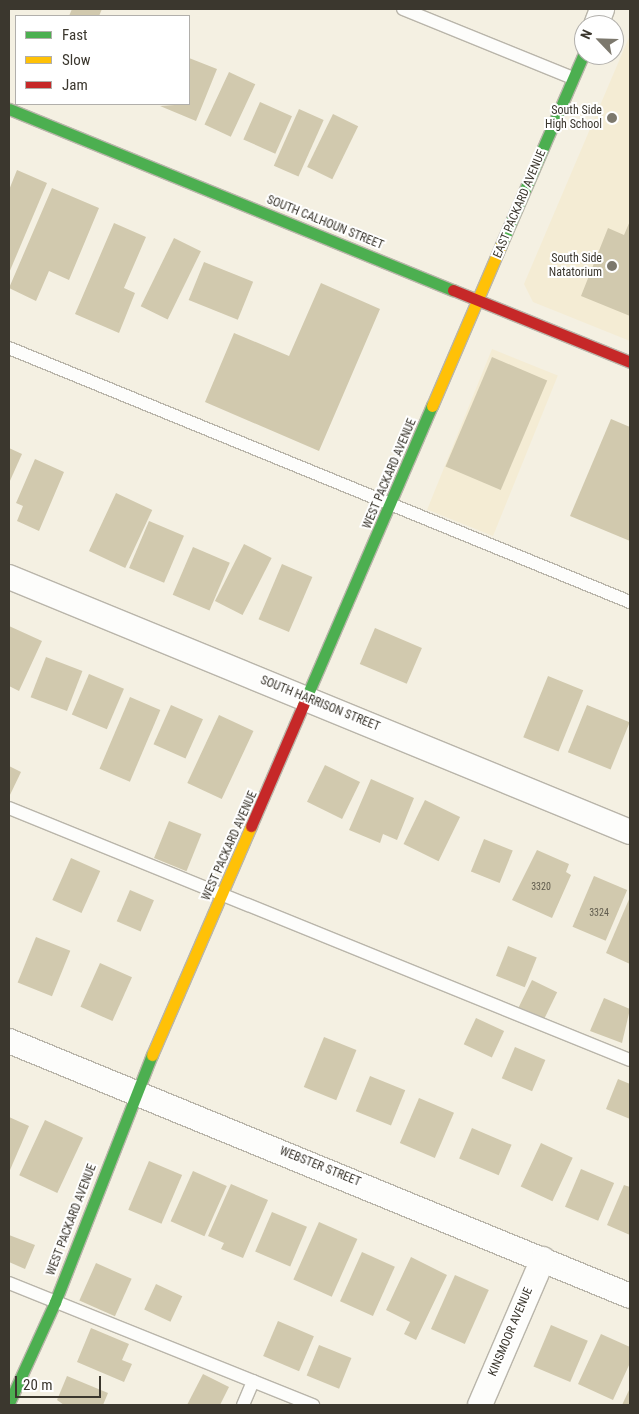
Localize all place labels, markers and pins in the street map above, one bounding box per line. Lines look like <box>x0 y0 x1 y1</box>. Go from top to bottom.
place label: South Side High School <box>545 104 602 132</box>
marker: South Side High School <box>606 112 618 124</box>
place label: South Side Natatorium <box>549 252 602 280</box>
marker: South Side Natatorium <box>606 260 618 272</box>

